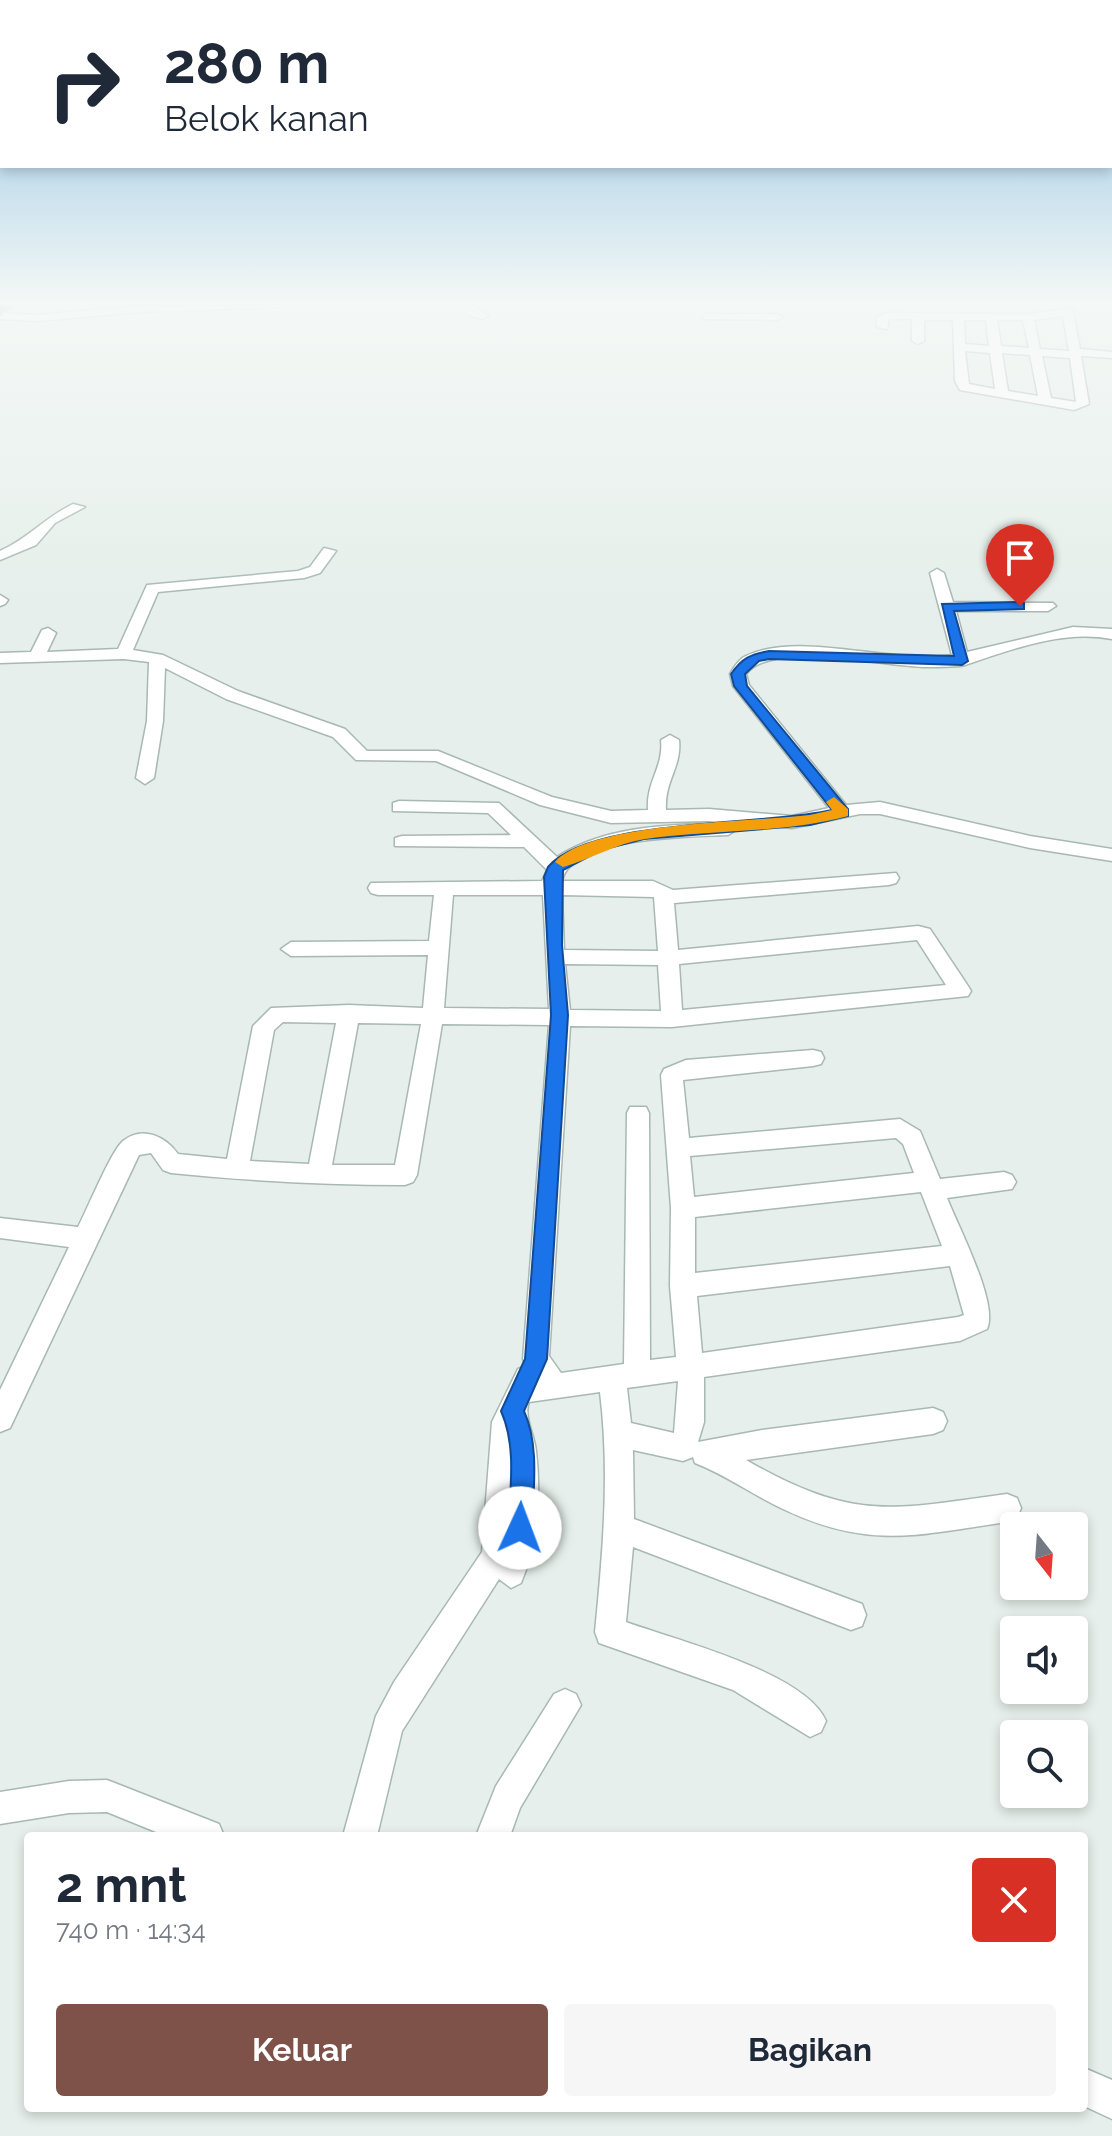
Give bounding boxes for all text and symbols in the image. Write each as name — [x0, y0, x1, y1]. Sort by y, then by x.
text: 280 m — [164, 30, 329, 96]
icon: right — [32, 32, 136, 136]
text: Belok kanan — [164, 97, 369, 139]
pin — [986, 524, 1054, 606]
icon: arrive — [998, 536, 1042, 580]
position arrow — [478, 1486, 562, 1570]
north arrow — [1000, 1512, 1088, 1600]
map controls — [1000, 1512, 1088, 1808]
button: sound — [1000, 1616, 1088, 1704]
button: search — [1000, 1720, 1088, 1808]
text: 2 mnt — [56, 1857, 187, 1913]
button: close — [972, 1858, 1056, 1942]
text: 740 m · 14:34 — [56, 1915, 206, 1945]
button: Keluar — [56, 2004, 548, 2096]
button: Bagikan — [564, 2004, 1056, 2096]

